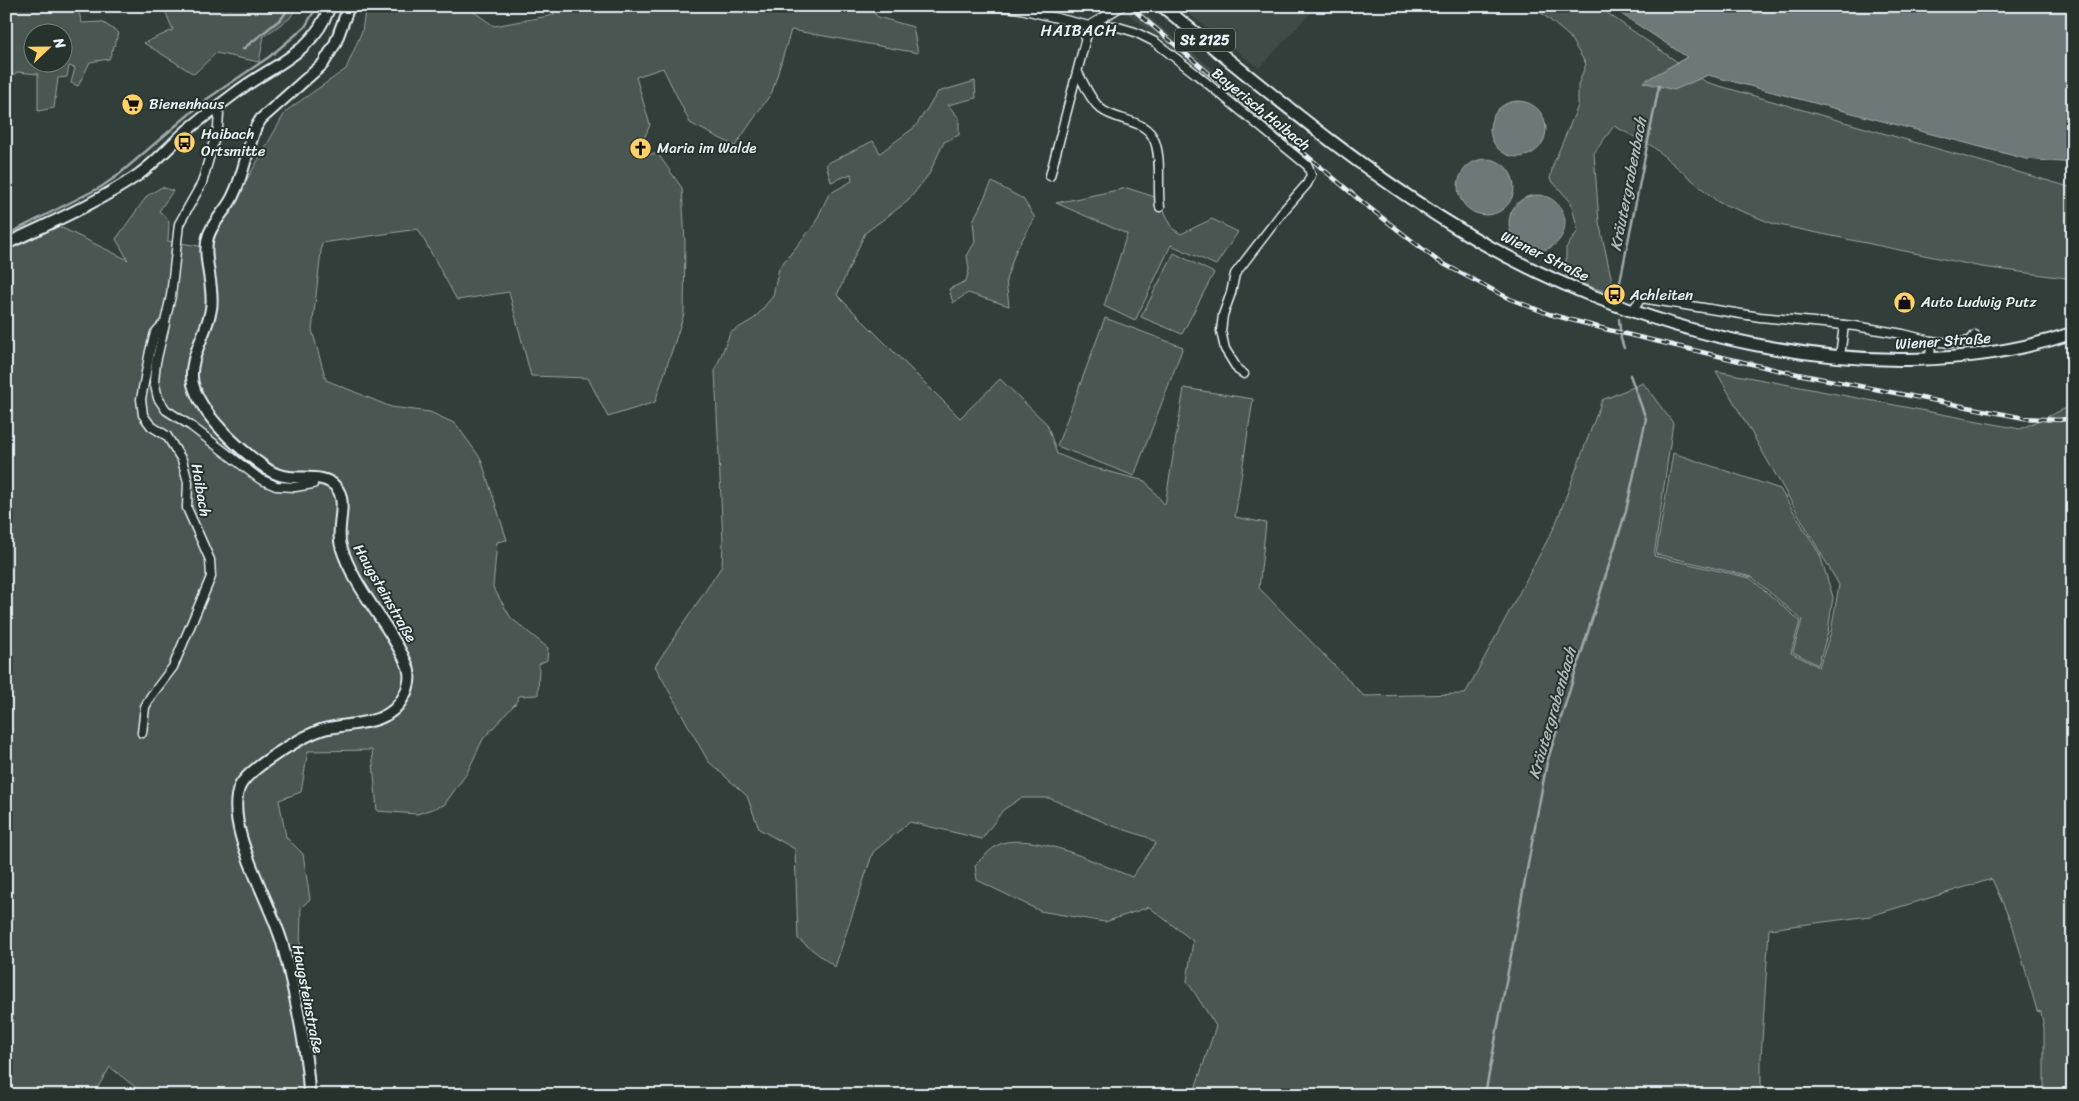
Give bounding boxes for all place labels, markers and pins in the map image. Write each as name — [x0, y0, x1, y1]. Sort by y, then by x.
place label: Bienenhaus — [149, 91, 224, 117]
supermarket icon: Bienenhaus — [121, 92, 145, 116]
place label: Haibach Ortsmitte — [201, 121, 266, 164]
bus stop icon: Haibach Ortsmitte — [173, 131, 197, 155]
place label: Maria im Walde — [657, 135, 757, 161]
church icon: Maria im Walde — [629, 136, 653, 160]
place label: Achleiten — [1629, 282, 1693, 308]
bus stop icon: Achleiten — [1602, 283, 1626, 307]
place label: Auto Ludwig Putz — [1920, 289, 2038, 315]
shop icon: Auto Ludwig Putz — [1893, 290, 1917, 314]

